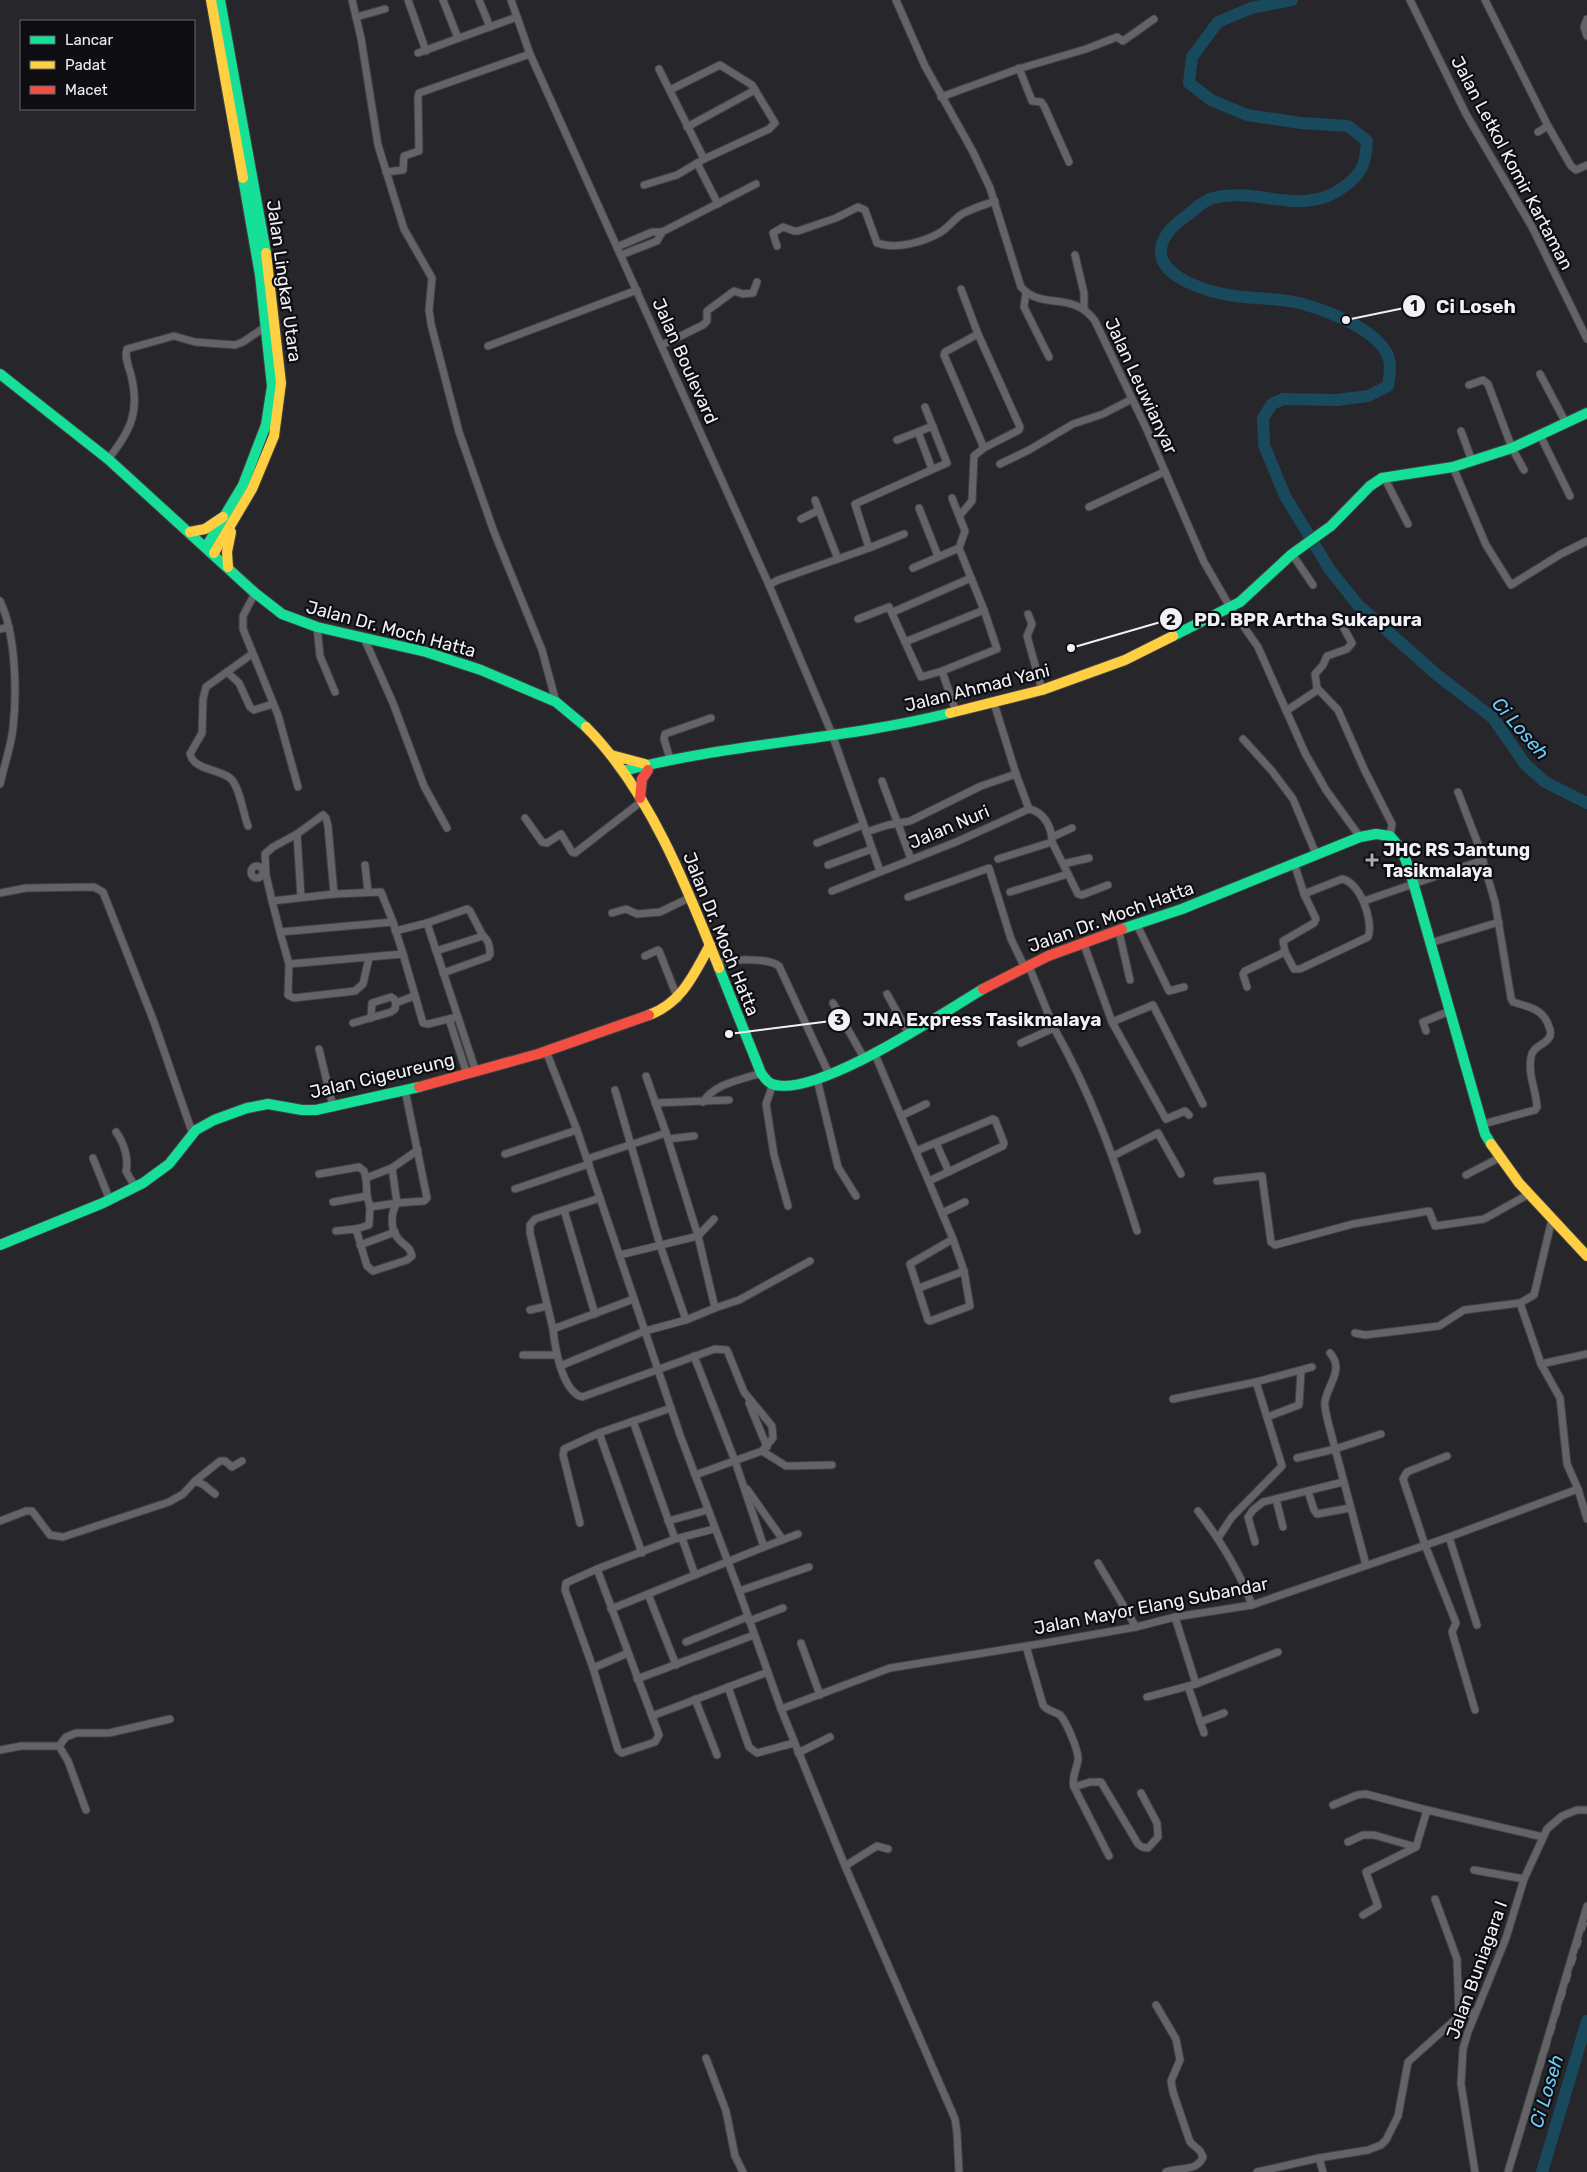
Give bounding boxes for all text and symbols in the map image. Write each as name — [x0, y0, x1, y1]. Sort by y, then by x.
legend — [20, 20, 195, 110]
text: Lancar — [65, 31, 113, 49]
street label: Jalan Letkol Komir Kartaman — [1446, 52, 1578, 274]
text: Padat — [65, 56, 106, 74]
text: Macet — [65, 81, 108, 99]
street label: Jalan Lingkar Utara — [262, 199, 306, 363]
callout: Ci Loseh — [1401, 289, 1526, 323]
street label: Jalan Boulevard — [647, 295, 723, 427]
text: Ci Loseh — [1436, 295, 1516, 318]
text: 1 — [1410, 297, 1418, 315]
street label: Jalan Leuwianyar — [1100, 315, 1182, 458]
street label: Jalan Dr. Moch Hatta — [304, 596, 478, 662]
callout: PD. BPR Artha Sukapura — [1159, 602, 1433, 636]
text: PD. BPR Artha Sukapura — [1194, 608, 1422, 631]
text: 2 — [1166, 611, 1176, 629]
street label: Jalan Ahmad Yani — [902, 659, 1052, 717]
water label: Ci Loseh — [1487, 692, 1554, 764]
street label: Jalan Nuri — [905, 800, 993, 854]
place label: JHC RS Jantung Tasikmalaya — [1383, 839, 1530, 882]
street label: Jalan Dr. Moch Hatta — [678, 849, 764, 1019]
marker: JHC RS Jantung Tasikmalaya — [1365, 853, 1379, 867]
street label: Jalan Dr. Moch Hatta — [1025, 877, 1197, 957]
callout: JNA Express Tasikmalaya — [827, 1003, 1112, 1037]
text: JNA Express Tasikmalaya — [863, 1008, 1101, 1031]
text: 3 — [834, 1011, 844, 1029]
street label: Jalan Cigeureung — [307, 1049, 457, 1103]
street label: Jalan Mayor Elang Subandar — [1032, 1572, 1270, 1640]
street label: Jalan Buniagara I — [1442, 1898, 1512, 2042]
water label: Ci Loseh — [1525, 2052, 1568, 2130]

